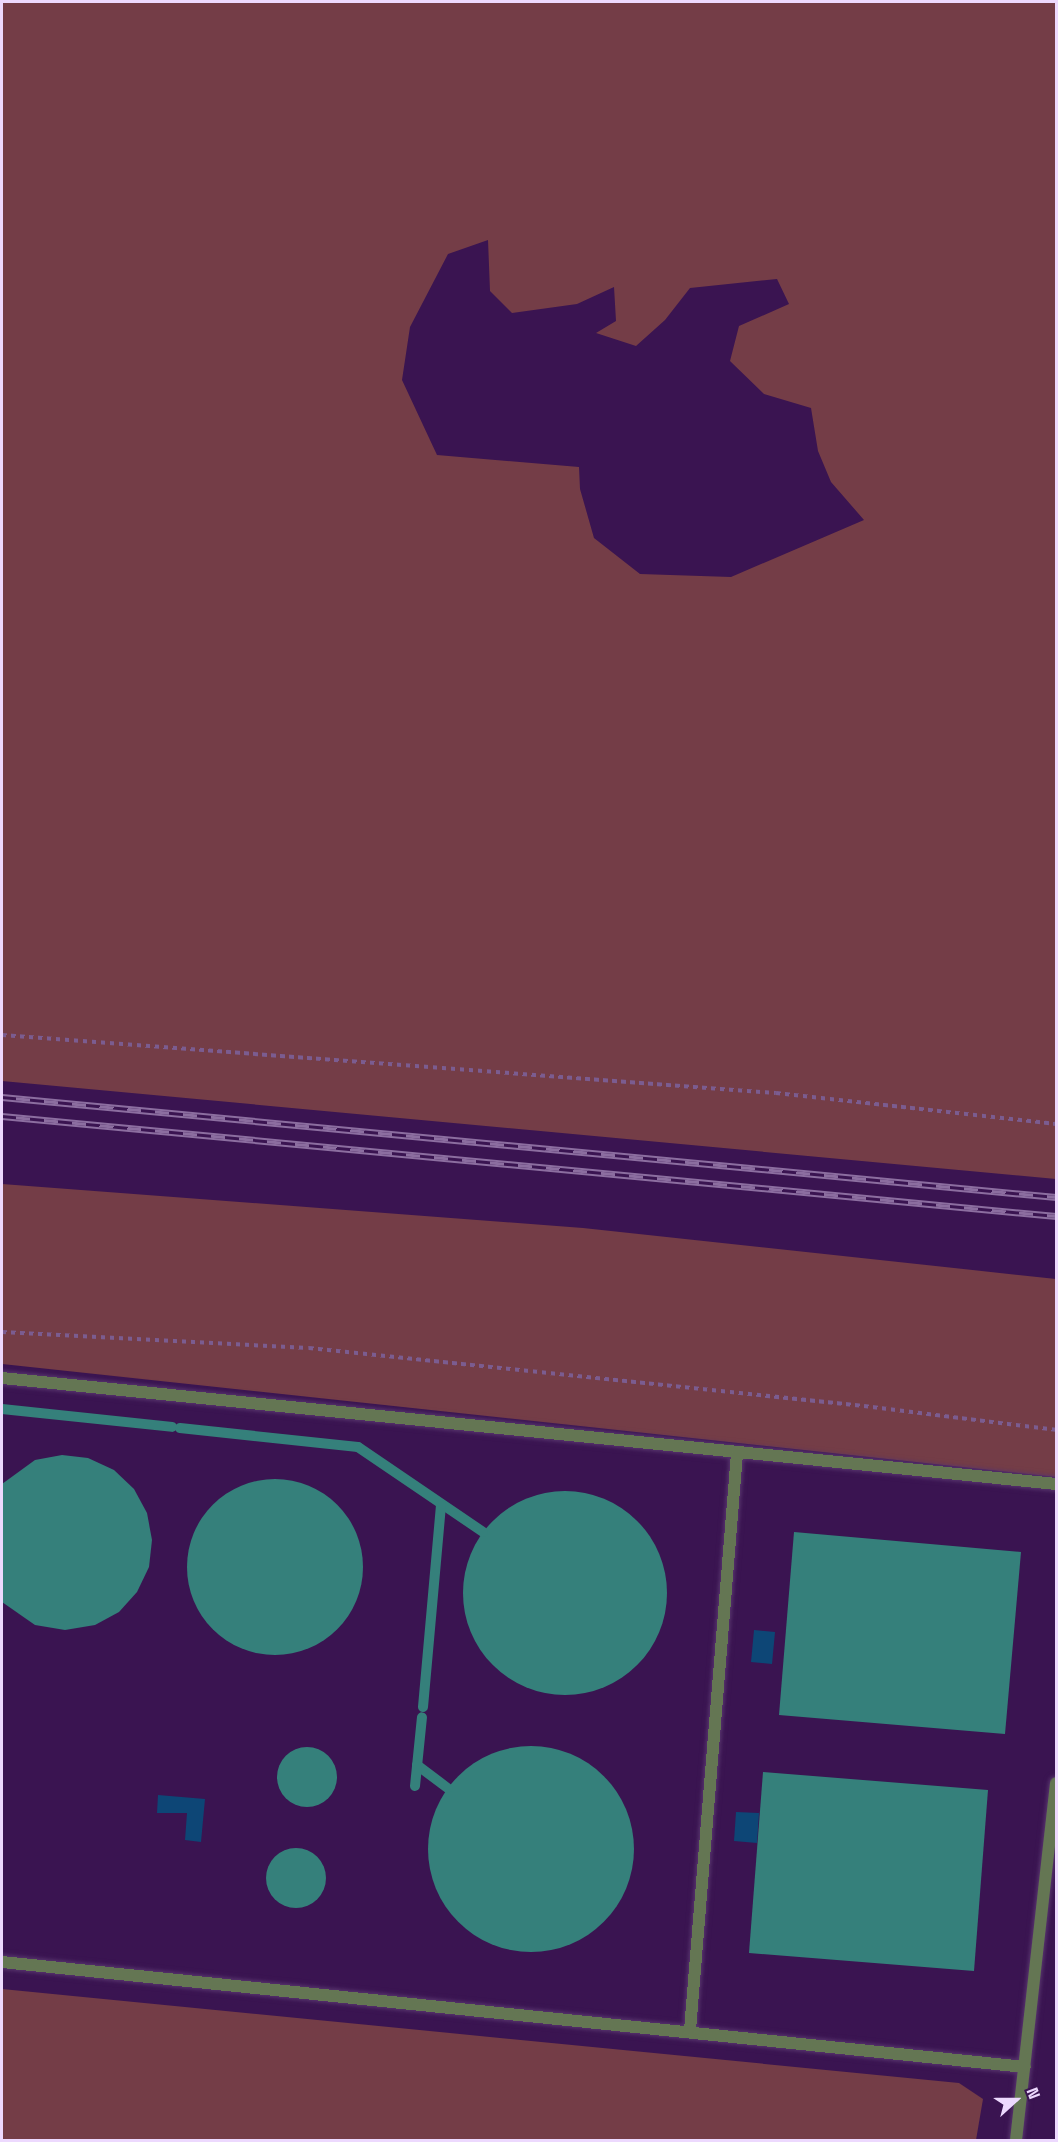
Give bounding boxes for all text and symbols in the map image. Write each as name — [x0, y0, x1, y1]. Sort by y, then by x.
north arrow — [986, 2070, 1046, 2130]
text: N — [1022, 2085, 1045, 2102]

